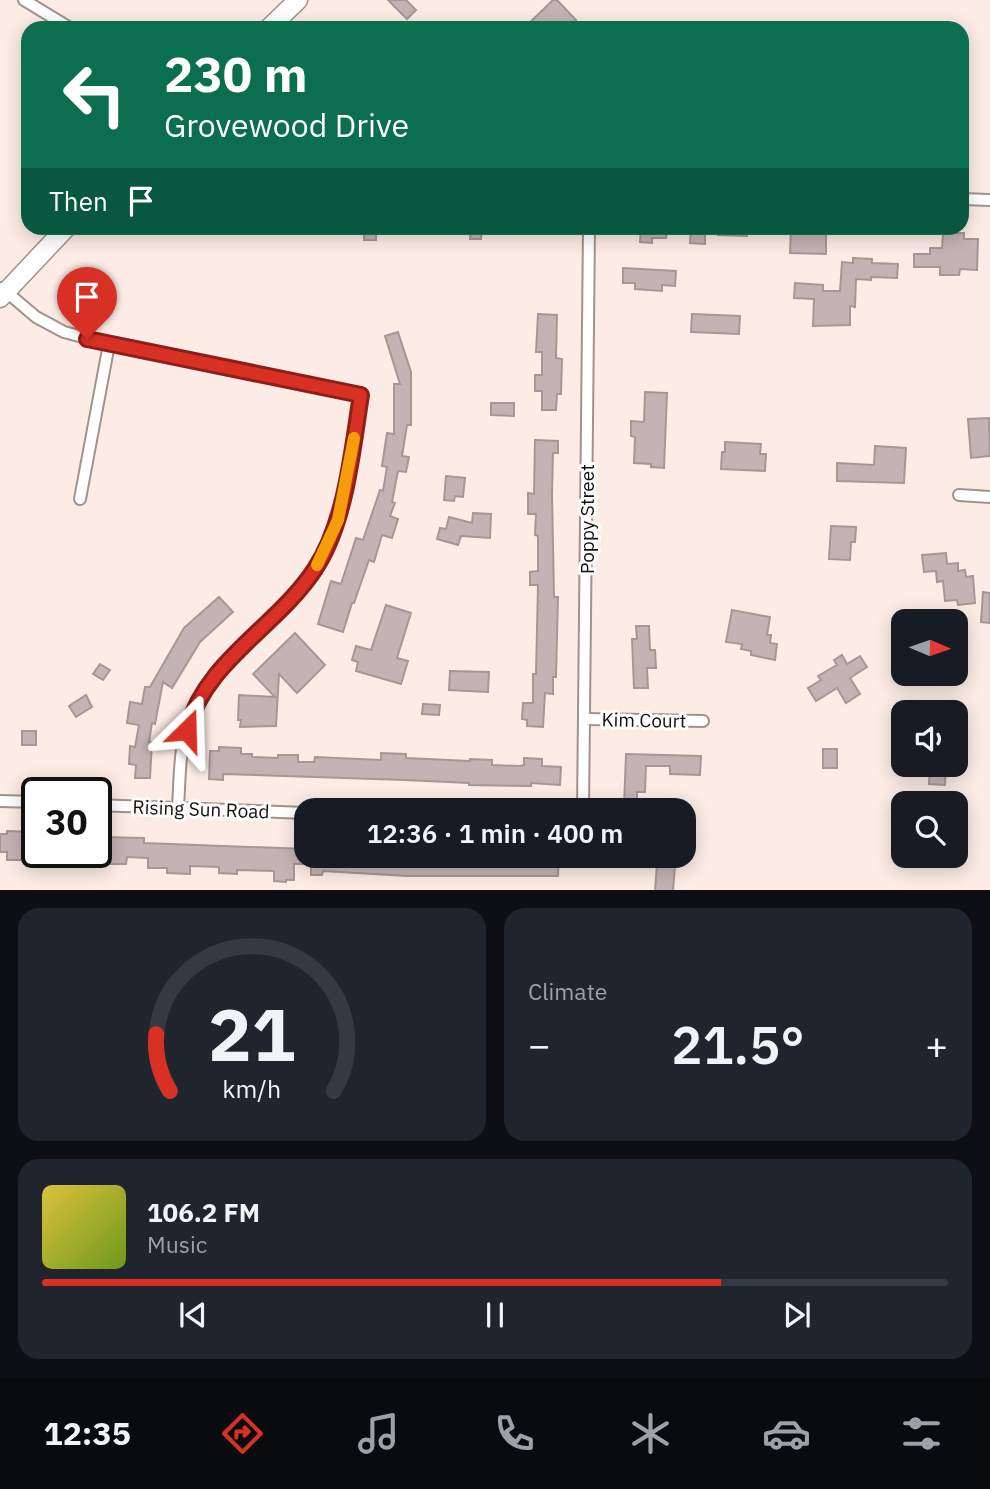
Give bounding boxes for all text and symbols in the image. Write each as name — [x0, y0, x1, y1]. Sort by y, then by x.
text: 230 m — [164, 42, 308, 105]
icon: left — [49, 49, 140, 140]
text: Grovewood Drive — [164, 104, 409, 146]
icon: arrive — [122, 182, 160, 220]
text: Then — [49, 184, 108, 218]
pin — [57, 267, 117, 339]
icon: arrive — [68, 278, 106, 316]
street label: Poppy Street — [575, 464, 599, 574]
north arrow — [891, 609, 968, 686]
map controls — [891, 609, 968, 868]
position arrow — [150, 693, 224, 767]
button: sound — [891, 700, 968, 777]
street label: Kim Court — [601, 707, 687, 733]
speed limit sign: 30 — [21, 777, 112, 868]
button: search — [891, 791, 968, 868]
street label: Rising Sun Road — [132, 795, 270, 823]
text: 12:36 · 1 min · 400 m — [367, 816, 623, 850]
text: Climate — [528, 976, 607, 1006]
text: 21 — [208, 986, 296, 1081]
text: 21.5° — [671, 1011, 805, 1078]
text: − — [528, 1020, 551, 1069]
text: + — [925, 1020, 948, 1069]
text: km/h — [223, 1071, 281, 1104]
text: 106.2 FM — [147, 1195, 260, 1229]
text: Music — [147, 1229, 207, 1259]
icon: previous — [174, 1296, 212, 1334]
icon: pause — [476, 1296, 514, 1334]
icon: next — [778, 1296, 816, 1334]
icon: directions — [218, 1409, 267, 1458]
icon: music — [354, 1409, 403, 1458]
icon: phone — [490, 1409, 539, 1458]
icon: climate — [626, 1409, 675, 1458]
icon: car — [762, 1409, 811, 1458]
icon: filters — [897, 1409, 946, 1458]
text: 12:35 — [43, 1412, 131, 1454]

